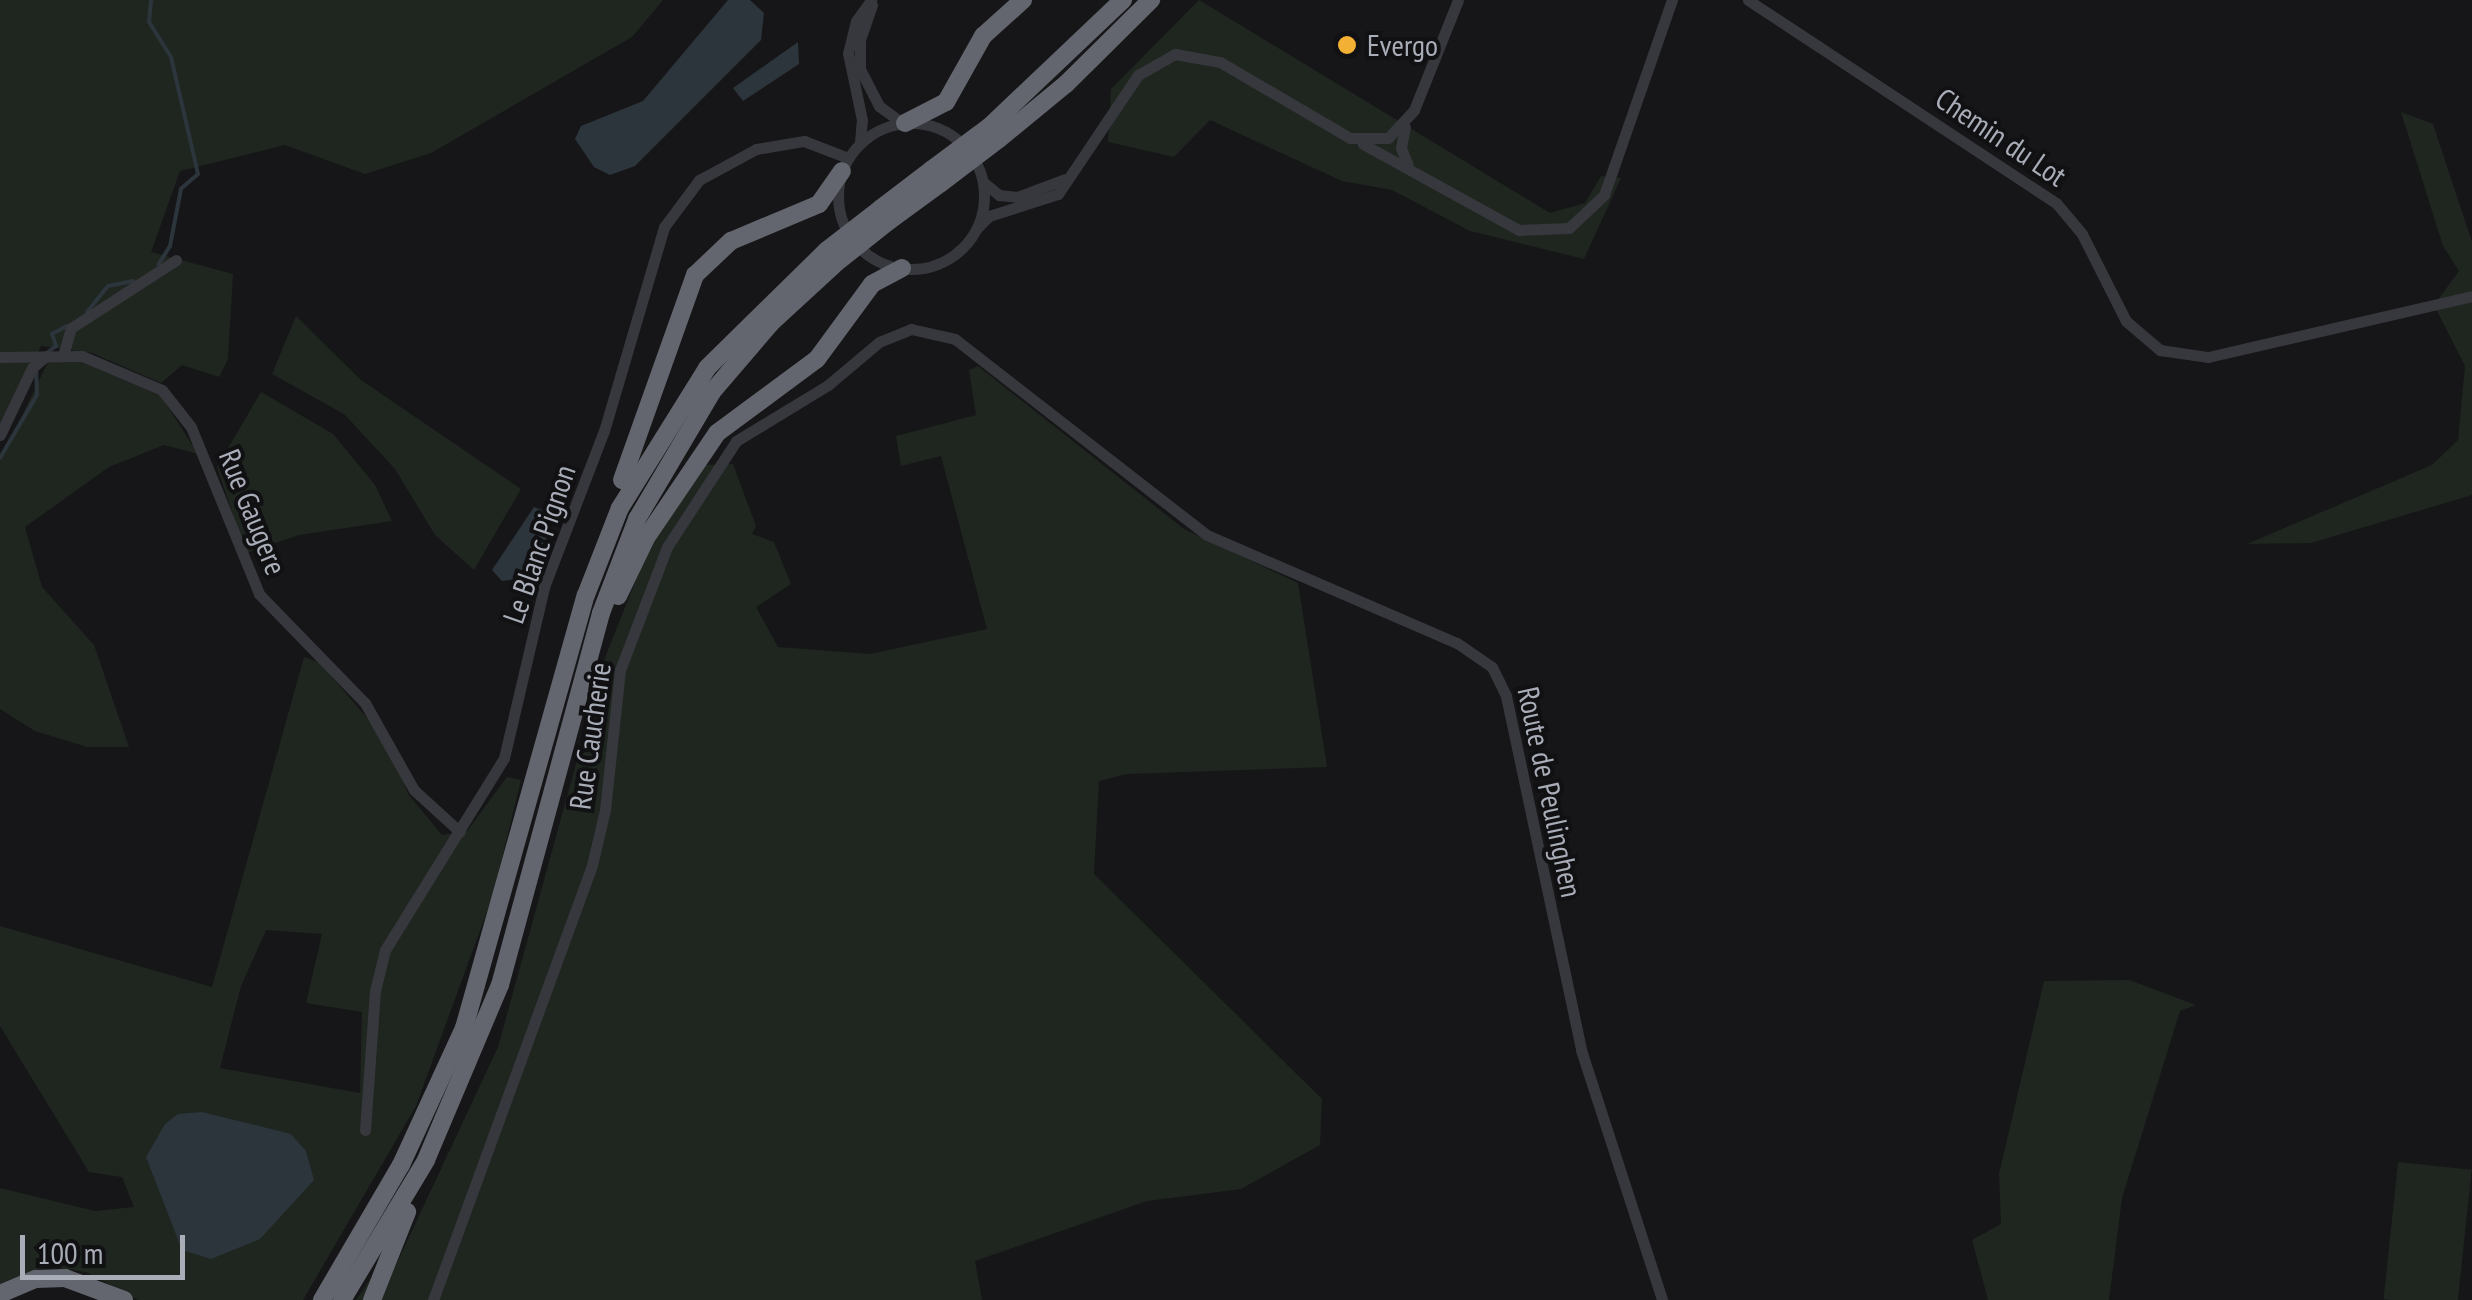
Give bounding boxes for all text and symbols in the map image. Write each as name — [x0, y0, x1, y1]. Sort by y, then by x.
place label: Evergo — [1367, 27, 1438, 63]
marker: Evergo — [1336, 34, 1358, 56]
street label: Chemin du Lot — [1929, 80, 2073, 194]
street label: Rue Gaugere — [212, 444, 294, 580]
street label: Le Blanc Pignon — [495, 460, 583, 628]
street label: Rue Caucherie — [562, 660, 618, 812]
street label: Route de Peulinghen — [1510, 684, 1590, 900]
scale bar — [25, 1215, 190, 1277]
text: 100 m — [37, 1233, 103, 1272]

